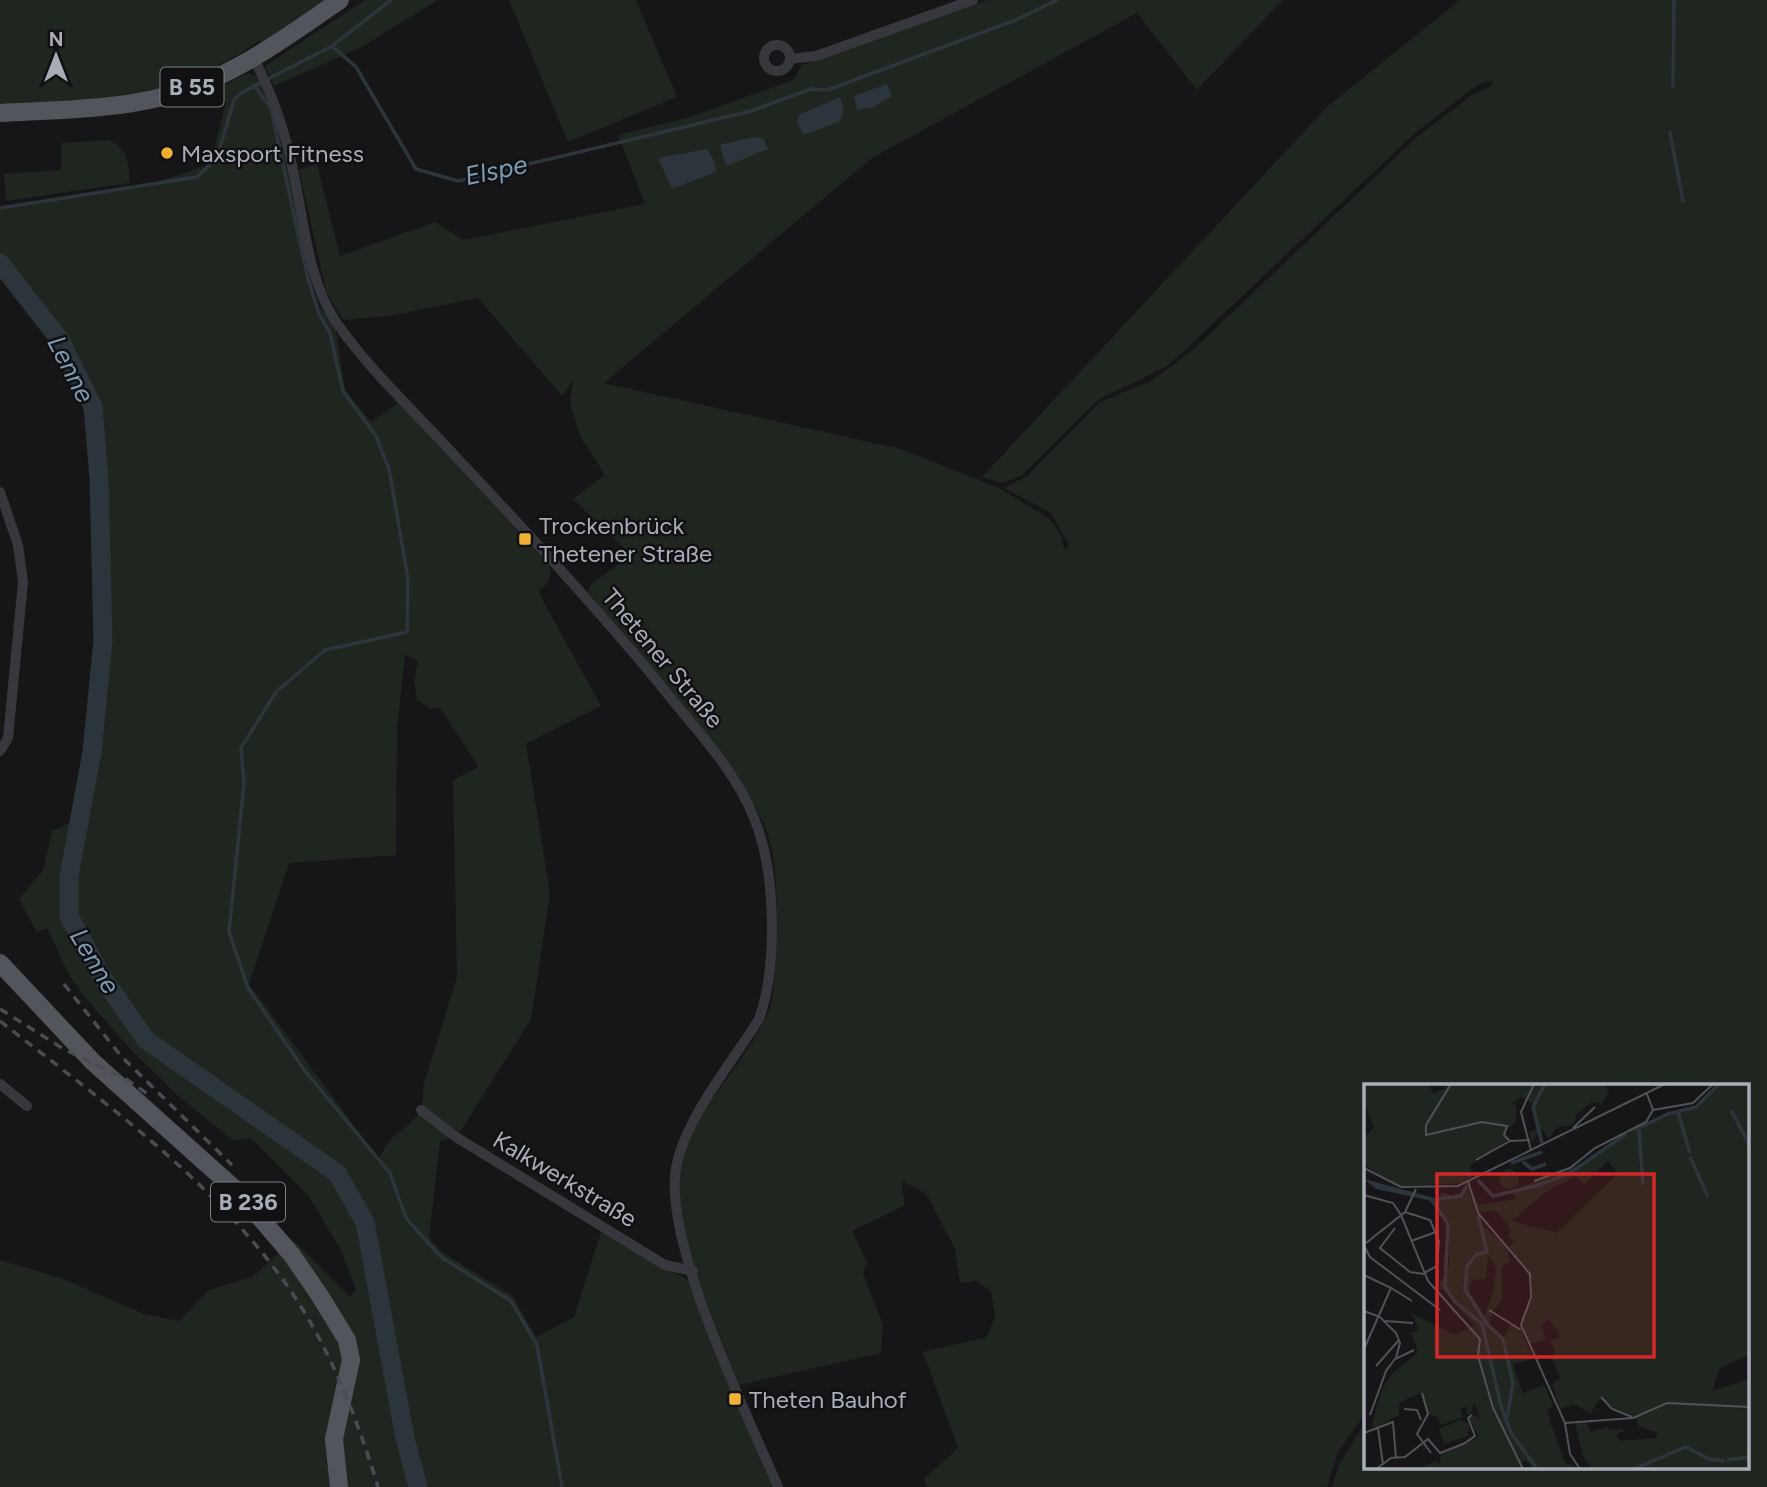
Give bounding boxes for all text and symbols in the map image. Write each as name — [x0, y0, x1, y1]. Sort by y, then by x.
north arrow — [21, 21, 91, 91]
text: N — [49, 28, 63, 51]
road number: B 55 — [160, 68, 224, 106]
place label: Maxsport Fitness — [181, 139, 364, 168]
marker: Maxsport Fitness — [159, 145, 175, 161]
water label: Elspe — [462, 148, 530, 192]
water label: Lenne — [41, 330, 101, 408]
place label: Trockenbrück Thetener Straße — [539, 511, 712, 568]
marker: Trockenbrück Thetener Straße — [517, 531, 533, 547]
street label: Thetener Straße — [596, 582, 730, 734]
water label: Lenne — [63, 922, 127, 1000]
inset map — [1364, 1084, 1750, 1470]
street label: Kalkwerkstraße — [488, 1125, 642, 1233]
road number: B 236 — [211, 1182, 285, 1222]
place label: Theten Bauhof — [749, 1385, 907, 1414]
marker: Theten Bauhof — [727, 1391, 743, 1407]

